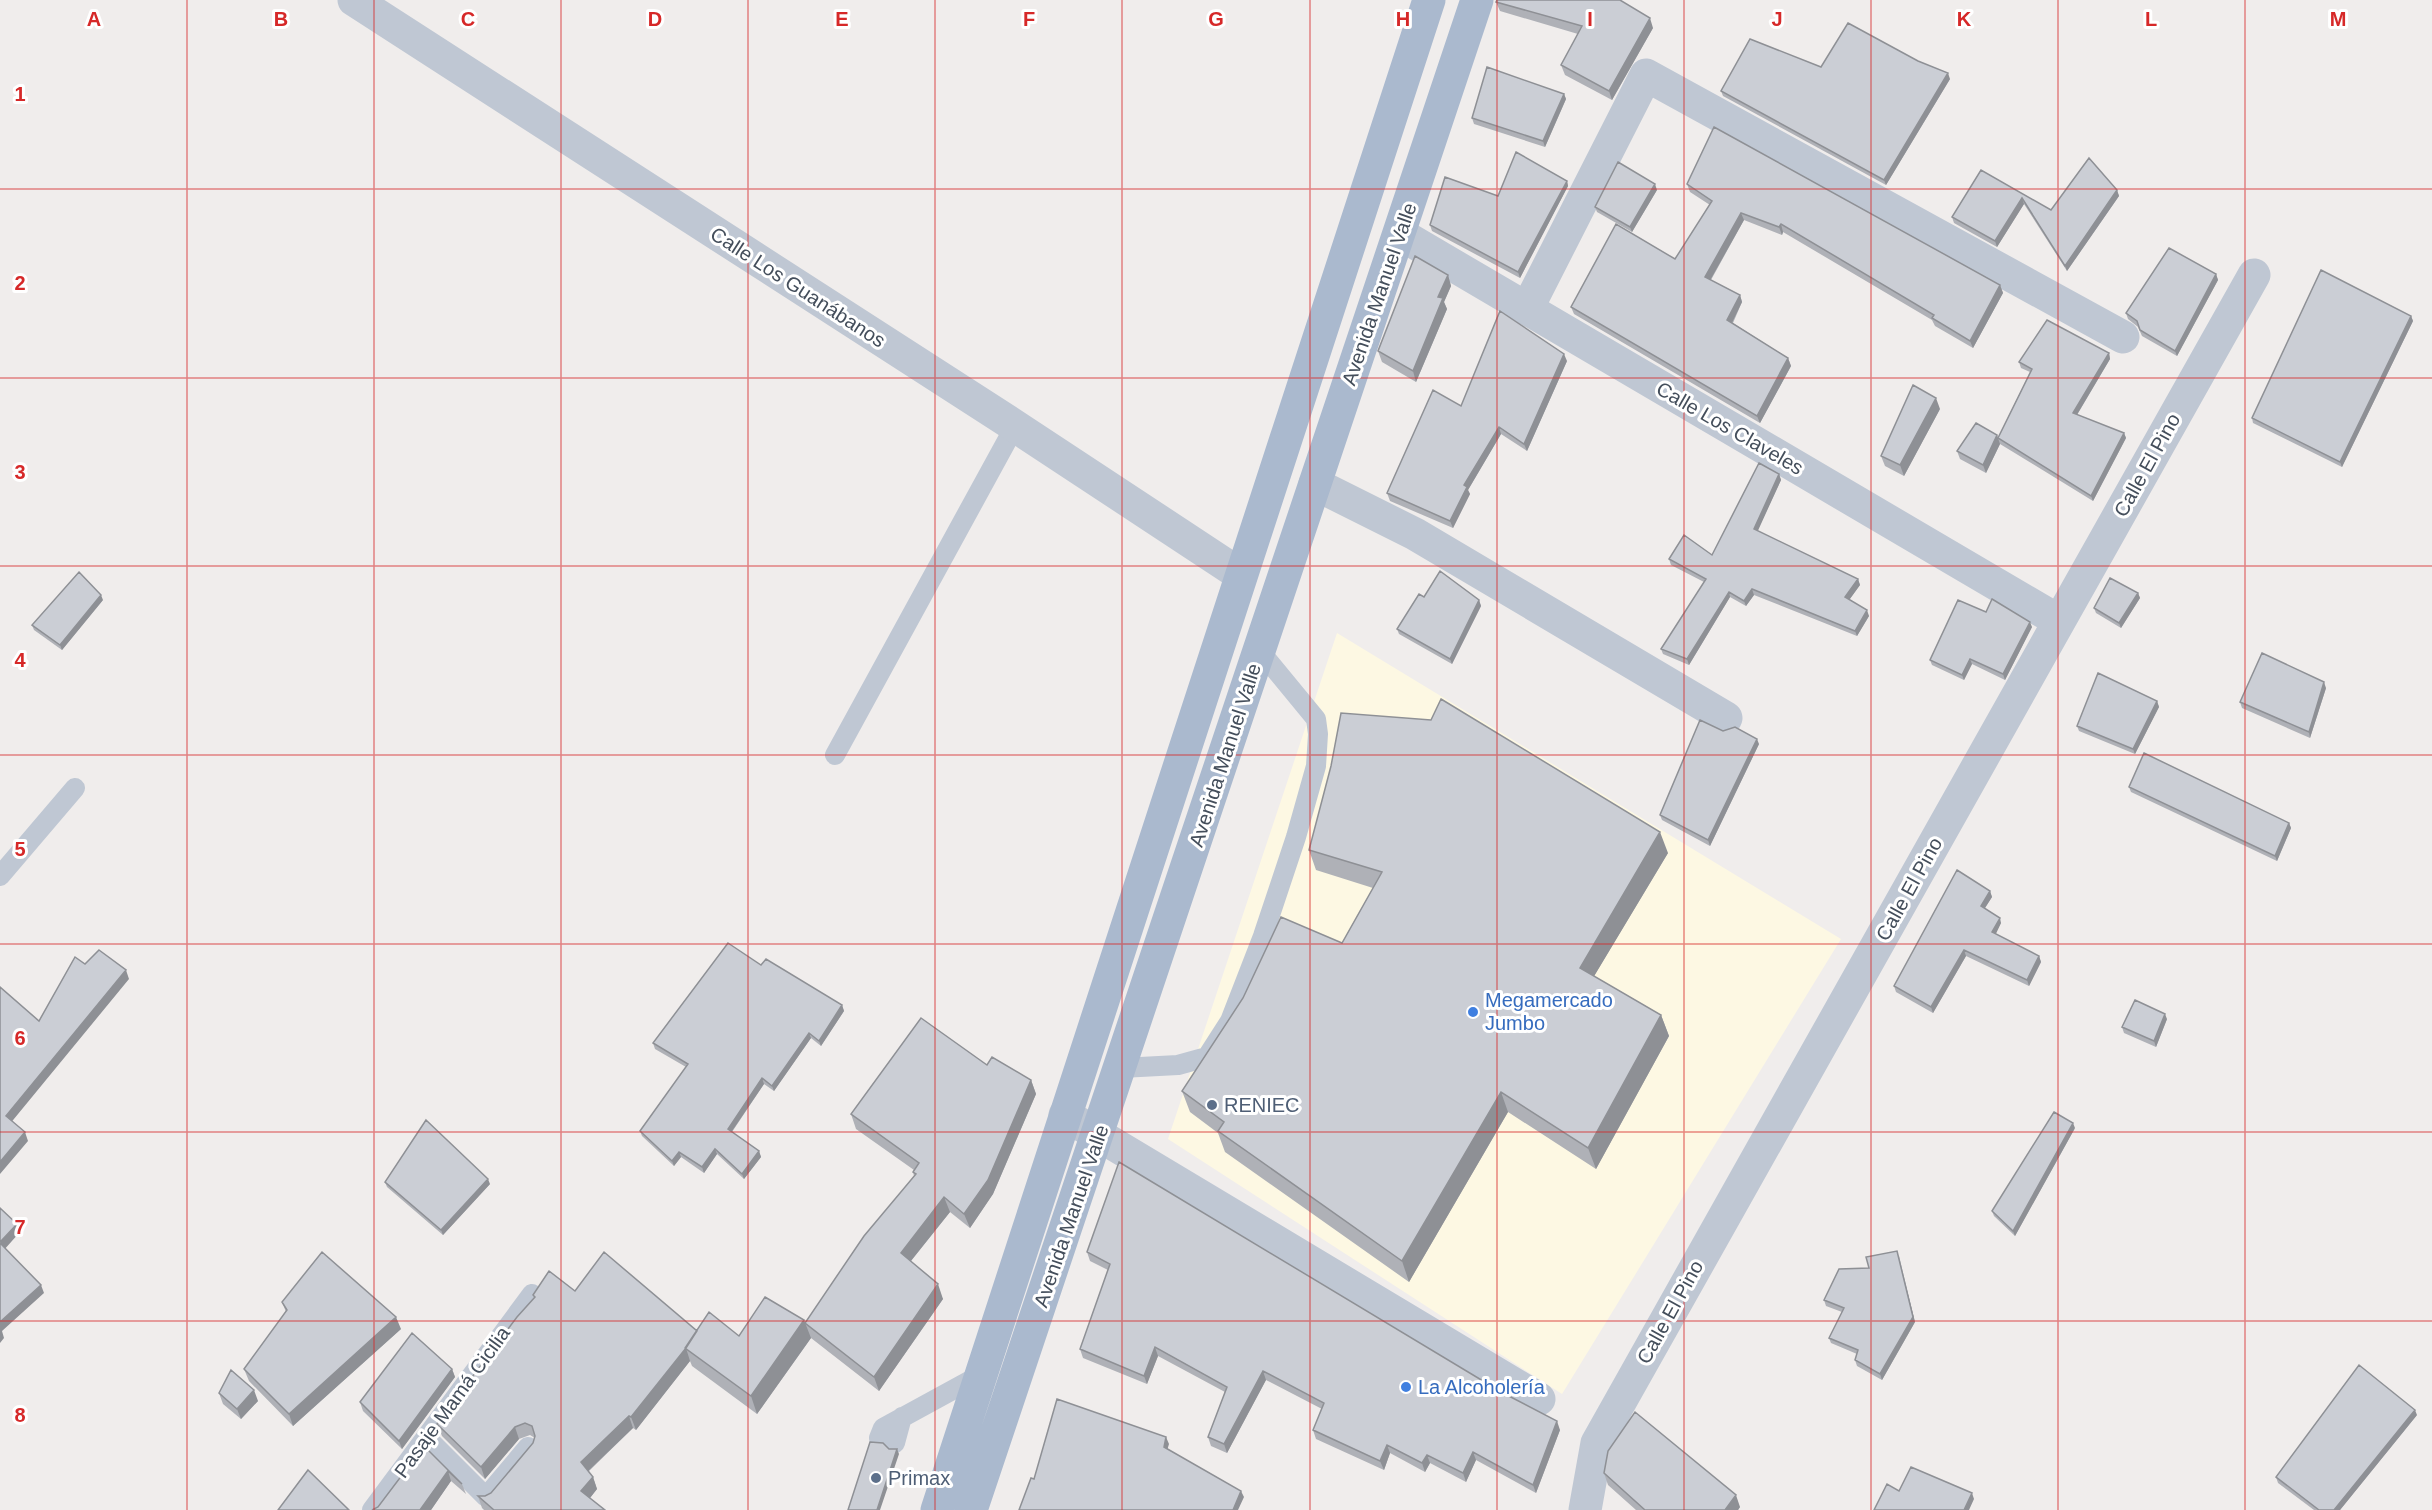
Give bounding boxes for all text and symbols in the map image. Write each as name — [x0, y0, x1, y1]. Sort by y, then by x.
text: A — [87, 8, 101, 30]
text: B — [274, 8, 288, 30]
text: C — [461, 8, 475, 30]
text: D — [648, 8, 662, 30]
text: E — [835, 8, 849, 30]
text: F — [1023, 8, 1035, 30]
text: G — [1208, 8, 1224, 30]
text: H — [1396, 8, 1410, 30]
text: I — [1587, 8, 1593, 30]
text: J — [1771, 8, 1783, 30]
text: K — [1957, 8, 1972, 30]
text: L — [2145, 8, 2157, 30]
text: M — [2330, 8, 2346, 30]
text: 1 — [14, 83, 26, 105]
street label: Avenida Manuel Valle — [1337, 200, 1421, 388]
street label: Calle Los Guanábanos — [707, 222, 889, 352]
text: 2 — [14, 272, 26, 294]
street label: Calle Los Claveles — [1653, 377, 1807, 479]
street label: Calle El Pino — [2110, 410, 2184, 520]
text: 3 — [14, 461, 26, 483]
text: 4 — [14, 649, 26, 671]
street label: Avenida Manuel Valle — [1185, 660, 1265, 850]
street label: Calle El Pino — [1872, 834, 1946, 944]
text: 5 — [14, 838, 26, 860]
place label: Megamercado Jumbo — [1485, 989, 1613, 1034]
marker: Megamercado Jumbo — [1466, 1005, 1480, 1019]
text: 6 — [14, 1027, 26, 1049]
place label: RENIEC — [1224, 1094, 1300, 1116]
marker: RENIEC — [1205, 1098, 1219, 1112]
street label: Avenida Manuel Valle — [1029, 1122, 1113, 1310]
text: 7 — [14, 1216, 26, 1238]
street label: Calle El Pino — [1633, 1257, 1707, 1367]
street label: Pasaje Mamá Cicilia — [390, 1322, 515, 1482]
place label: La Alcoholería — [1418, 1376, 1546, 1398]
marker: La Alcoholería — [1399, 1380, 1413, 1394]
text: 8 — [14, 1404, 26, 1426]
place label: Primax — [888, 1467, 950, 1489]
marker: Primax — [869, 1471, 883, 1485]

